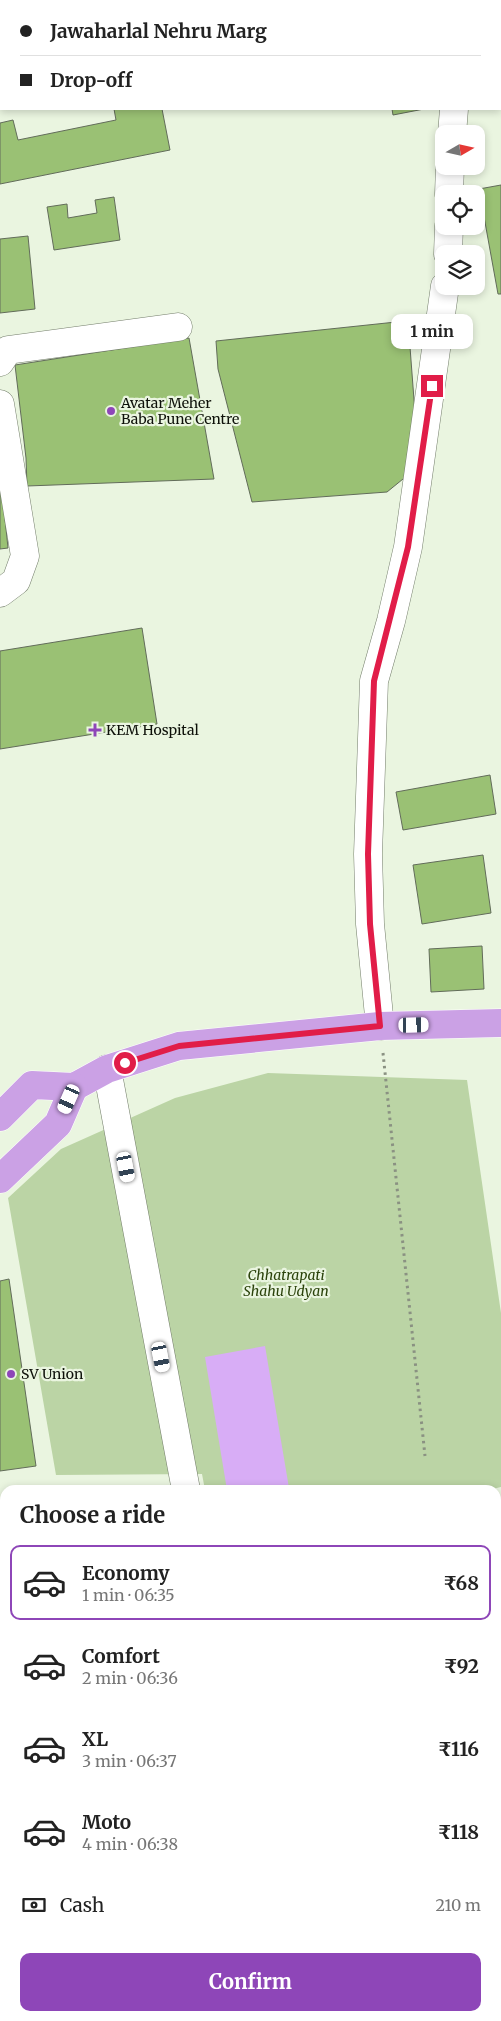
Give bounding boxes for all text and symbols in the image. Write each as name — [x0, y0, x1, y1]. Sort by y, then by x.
text: Jawaharlal Nehru Marg — [50, 19, 267, 43]
text: Drop-off — [50, 68, 132, 92]
north arrow — [435, 125, 485, 175]
map controls — [435, 125, 485, 295]
button: locate — [435, 185, 485, 235]
button: layers — [435, 245, 485, 295]
callout: 1 min — [391, 314, 473, 348]
text: 1 min — [410, 321, 454, 341]
route end — [421, 375, 443, 397]
place label: Avatar Meher Baba Pune Centre — [120, 394, 239, 428]
marker: Avatar Meher Baba Pune Centre — [105, 405, 117, 417]
place label: KEM Hospital — [106, 721, 200, 739]
marker: KEM Hospital — [88, 723, 102, 737]
car — [398, 1017, 429, 1033]
route start — [114, 1052, 136, 1074]
car — [56, 1082, 81, 1116]
car — [115, 1151, 136, 1183]
park label: Chhatrapati Shahu Udyan — [243, 1266, 329, 1300]
car — [150, 1341, 171, 1373]
place label: SV Union — [21, 1365, 83, 1383]
marker: SV Union — [5, 1368, 17, 1380]
text: Choose a ride — [20, 1501, 165, 1529]
icon: car — [22, 1560, 67, 1605]
text: Economy — [82, 1561, 170, 1585]
text: ₹68 — [443, 1571, 479, 1595]
text: 1 min · 06:35 — [82, 1585, 175, 1605]
icon: car — [22, 1643, 67, 1688]
text: Comfort — [82, 1644, 160, 1668]
text: ₹92 — [444, 1654, 479, 1678]
text: 2 min · 06:36 — [82, 1668, 178, 1688]
icon: car — [22, 1726, 67, 1771]
text: XL — [82, 1727, 108, 1751]
text: ₹116 — [438, 1737, 479, 1761]
text: 3 min · 06:37 — [82, 1751, 177, 1771]
icon: car — [22, 1809, 67, 1854]
text: Moto — [82, 1810, 131, 1834]
text: ₹118 — [438, 1820, 479, 1844]
text: 4 min · 06:38 — [82, 1834, 178, 1854]
icon: cash — [20, 1891, 48, 1919]
text: Cash — [60, 1893, 104, 1917]
text: 210 m — [436, 1895, 481, 1915]
button: Confirm — [20, 1953, 481, 2011]

